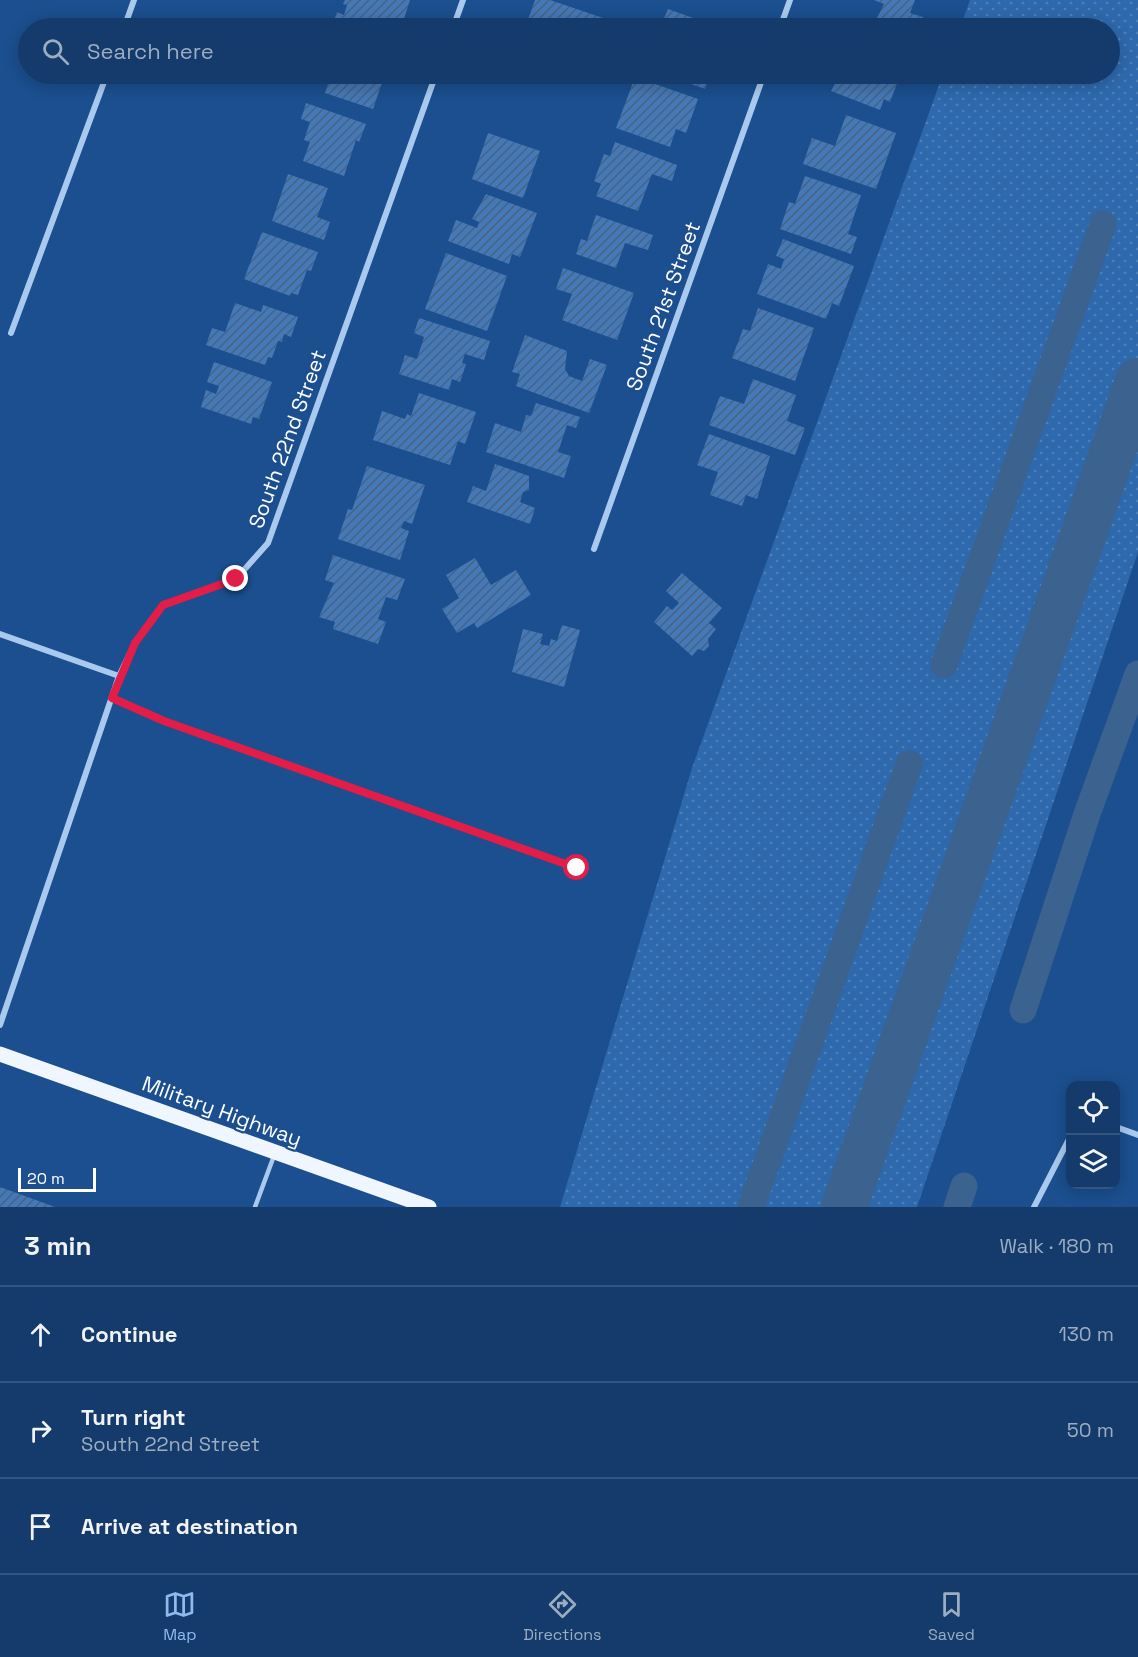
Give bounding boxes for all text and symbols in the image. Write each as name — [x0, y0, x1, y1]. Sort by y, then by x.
search box — [18, 18, 1120, 84]
icon: search — [39, 35, 72, 68]
text: Search here — [87, 37, 214, 65]
street label: South 21st Street — [620, 218, 706, 394]
street label: South 22nd Street — [242, 346, 332, 532]
route end — [222, 565, 248, 591]
route start — [563, 854, 589, 880]
street label: Military Highway — [138, 1070, 306, 1152]
map controls — [1066, 1081, 1120, 1189]
button: locate — [1066, 1081, 1120, 1135]
button: layers — [1066, 1135, 1120, 1189]
scale bar — [18, 1165, 96, 1192]
text: 20 m — [27, 1168, 65, 1189]
text: 3 min — [24, 1229, 92, 1263]
text: Walk · 180 m — [1000, 1233, 1114, 1259]
icon: ahead — [24, 1318, 57, 1351]
text: Continue — [81, 1320, 177, 1348]
text: 130 m — [1058, 1321, 1114, 1347]
text: Turn right — [81, 1403, 186, 1431]
icon: right — [24, 1414, 57, 1447]
text: 50 m — [1067, 1417, 1114, 1443]
text: South 22nd Street — [81, 1431, 260, 1457]
icon: arrive — [24, 1510, 57, 1543]
text: Arrive at destination — [81, 1512, 298, 1540]
tab: Map — [163, 1588, 197, 1645]
tab: Directions — [523, 1588, 602, 1645]
tab: Saved — [928, 1588, 975, 1645]

